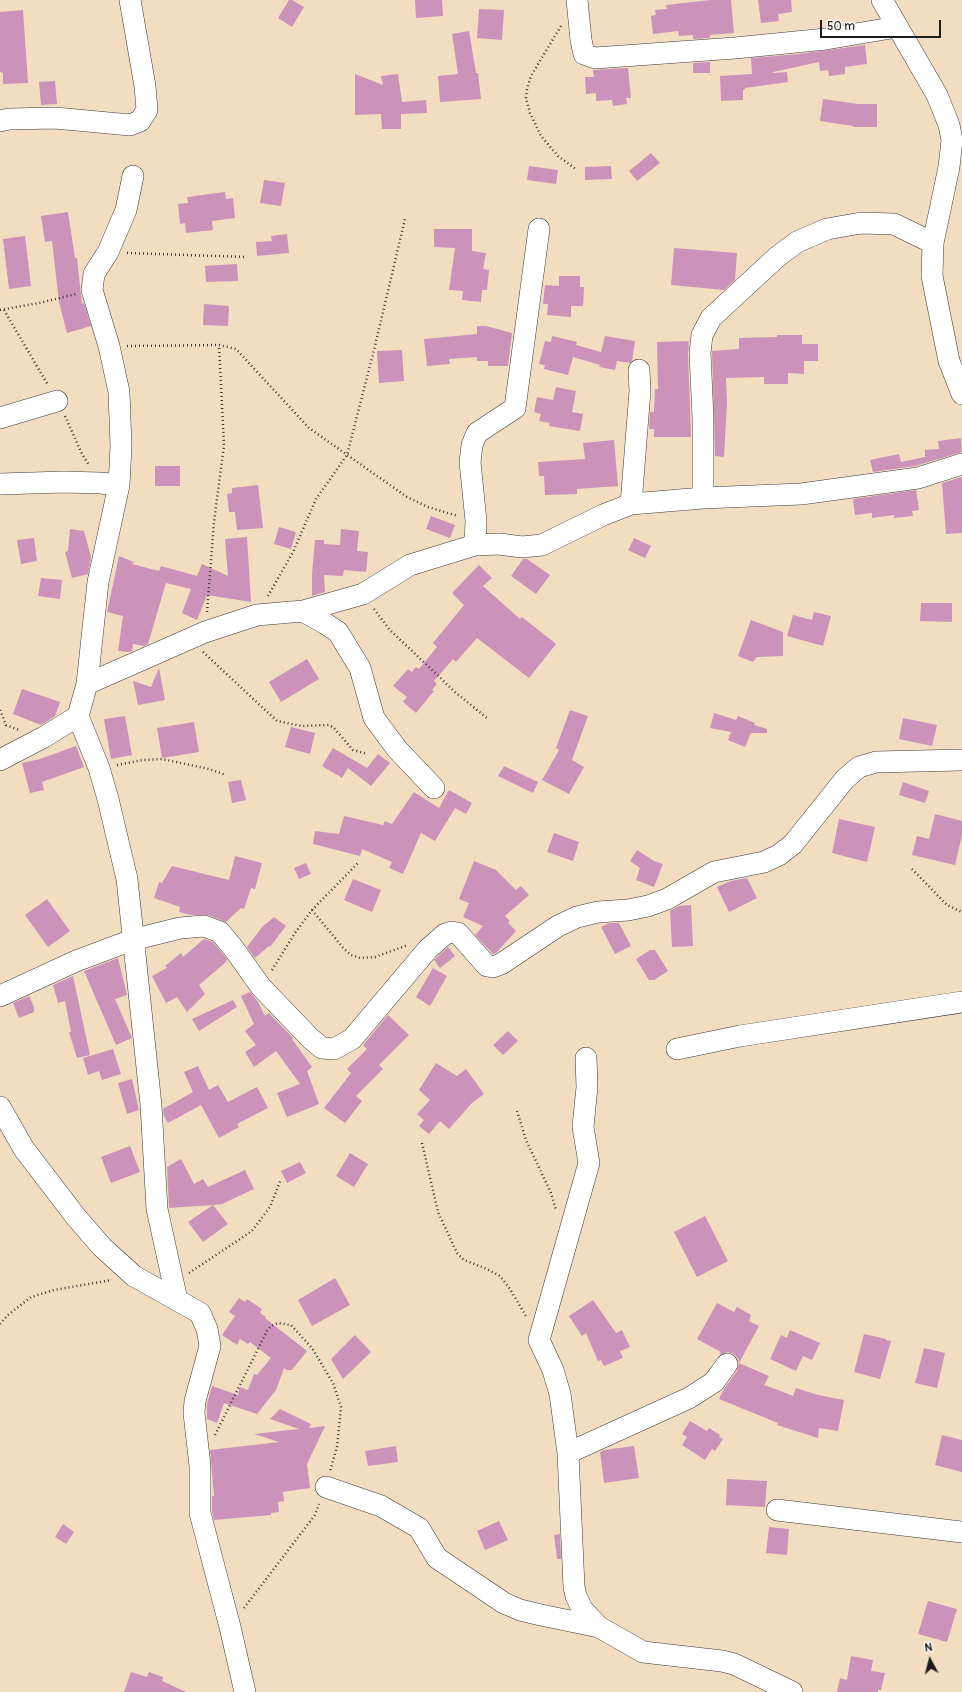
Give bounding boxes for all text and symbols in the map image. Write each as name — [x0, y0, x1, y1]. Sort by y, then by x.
scale bar — [822, 12, 943, 38]
text: 50 m — [827, 19, 855, 34]
north arrow — [910, 1640, 950, 1680]
text: N — [924, 1641, 933, 1654]

